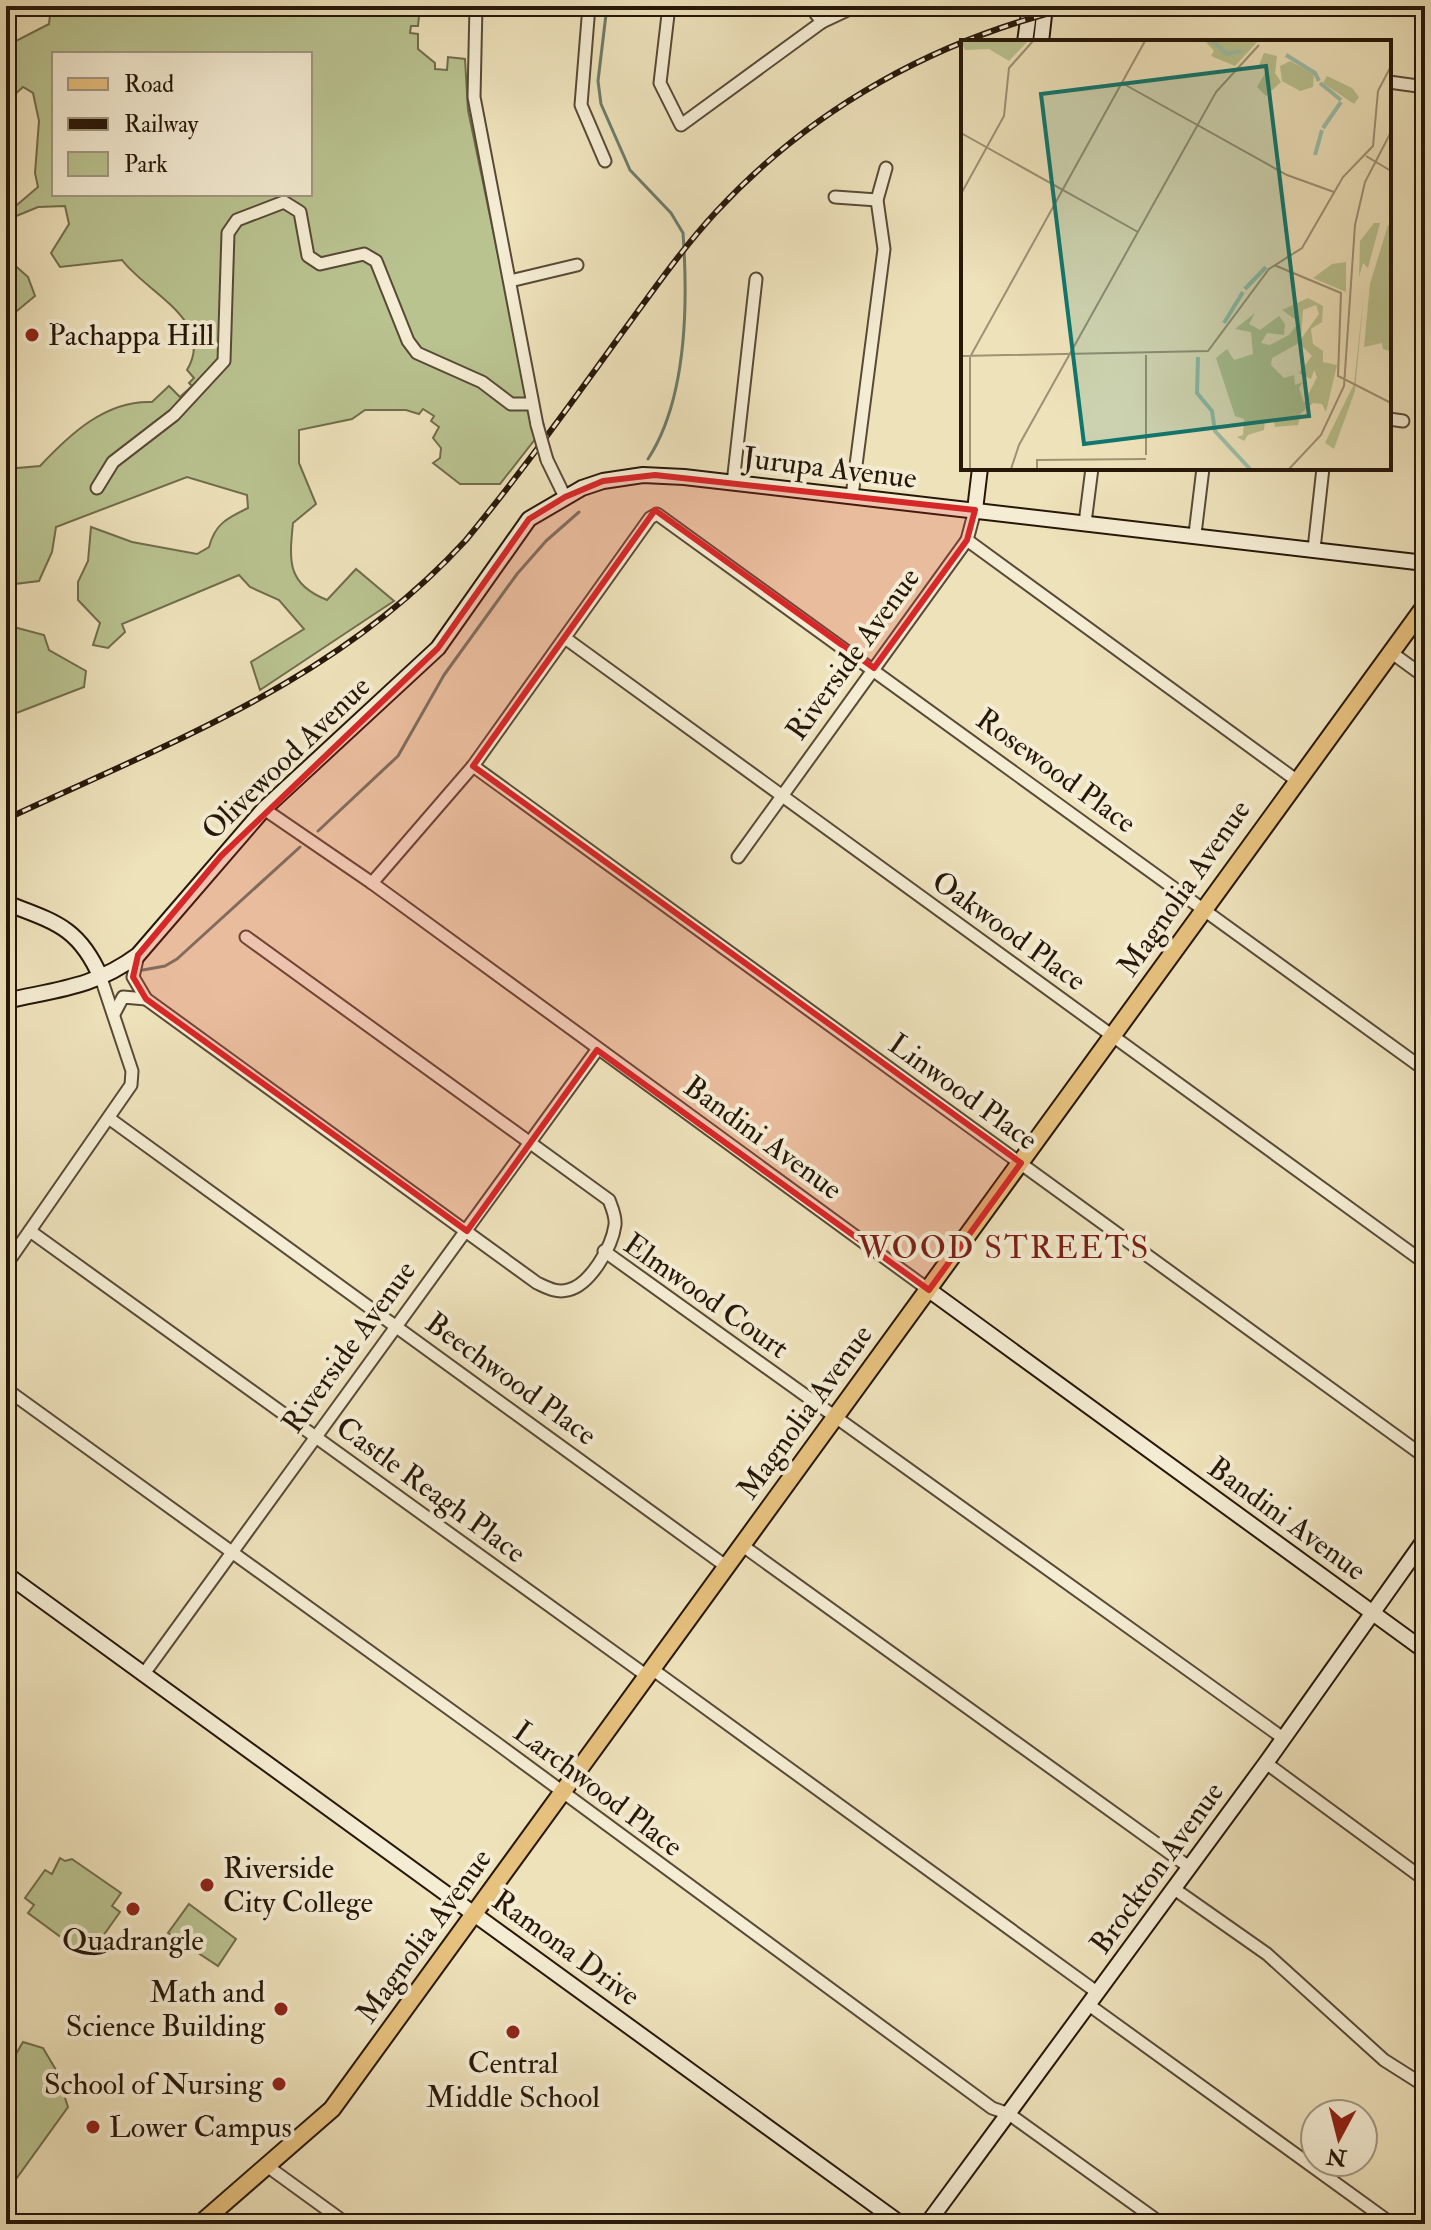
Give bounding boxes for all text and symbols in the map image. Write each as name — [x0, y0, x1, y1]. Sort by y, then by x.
inset map — [961, 40, 1391, 470]
legend — [52, 52, 312, 196]
text: Road — [124, 69, 174, 100]
text: Railway — [124, 109, 199, 140]
text: Park — [124, 149, 168, 180]
place label: Pachappa Hill — [48, 317, 215, 354]
marker: Pachappa Hill — [23, 326, 41, 344]
street label: Jurupa Avenue — [740, 439, 919, 497]
street label: Riverside Avenue — [778, 560, 928, 748]
street label: Olivewood Avenue — [194, 668, 378, 848]
street label: Rosewood Place — [969, 701, 1143, 841]
street label: Magnolia Avenue — [1110, 793, 1258, 983]
street label: Oakwood Place — [925, 863, 1093, 999]
street label: Linwood Place — [881, 1026, 1045, 1158]
street label: Bandini Avenue — [677, 1068, 849, 1208]
street label: Elmwood Court — [616, 1225, 796, 1367]
district label: WOOD STREETS — [857, 1228, 1150, 1268]
street label: Riverside Avenue — [274, 1253, 424, 1441]
street label: Beechwood Place — [418, 1304, 604, 1454]
street label: Magnolia Avenue — [729, 1317, 881, 1507]
street label: Castle Reagh Place — [329, 1409, 533, 1571]
street label: Bandini Avenue — [1201, 1449, 1373, 1589]
street label: Larchwood Place — [506, 1713, 690, 1865]
street label: Brockton Avenue — [1082, 1775, 1232, 1961]
street label: Magnolia Avenue — [348, 1841, 500, 2031]
place label: Riverside City College — [223, 1850, 373, 1921]
marker: Riverside City College — [198, 1876, 216, 1894]
street label: Ramona Drive — [485, 1882, 647, 2014]
marker: Quadrangle — [124, 1900, 142, 1918]
place label: Quadrangle — [62, 1922, 204, 1959]
place label: Math and Science Building — [66, 1974, 266, 2045]
marker: Math and Science Building — [272, 2000, 290, 2018]
marker: Central Middle School — [504, 2023, 522, 2041]
place label: Central Middle School — [426, 2045, 600, 2116]
place label: School of Nursing — [44, 2066, 264, 2103]
marker: School of Nursing — [270, 2075, 288, 2093]
north arrow — [1299, 2098, 1379, 2178]
place label: Lower Campus — [109, 2109, 292, 2146]
marker: Lower Campus — [84, 2118, 102, 2136]
text: N — [1325, 2142, 1349, 2172]

